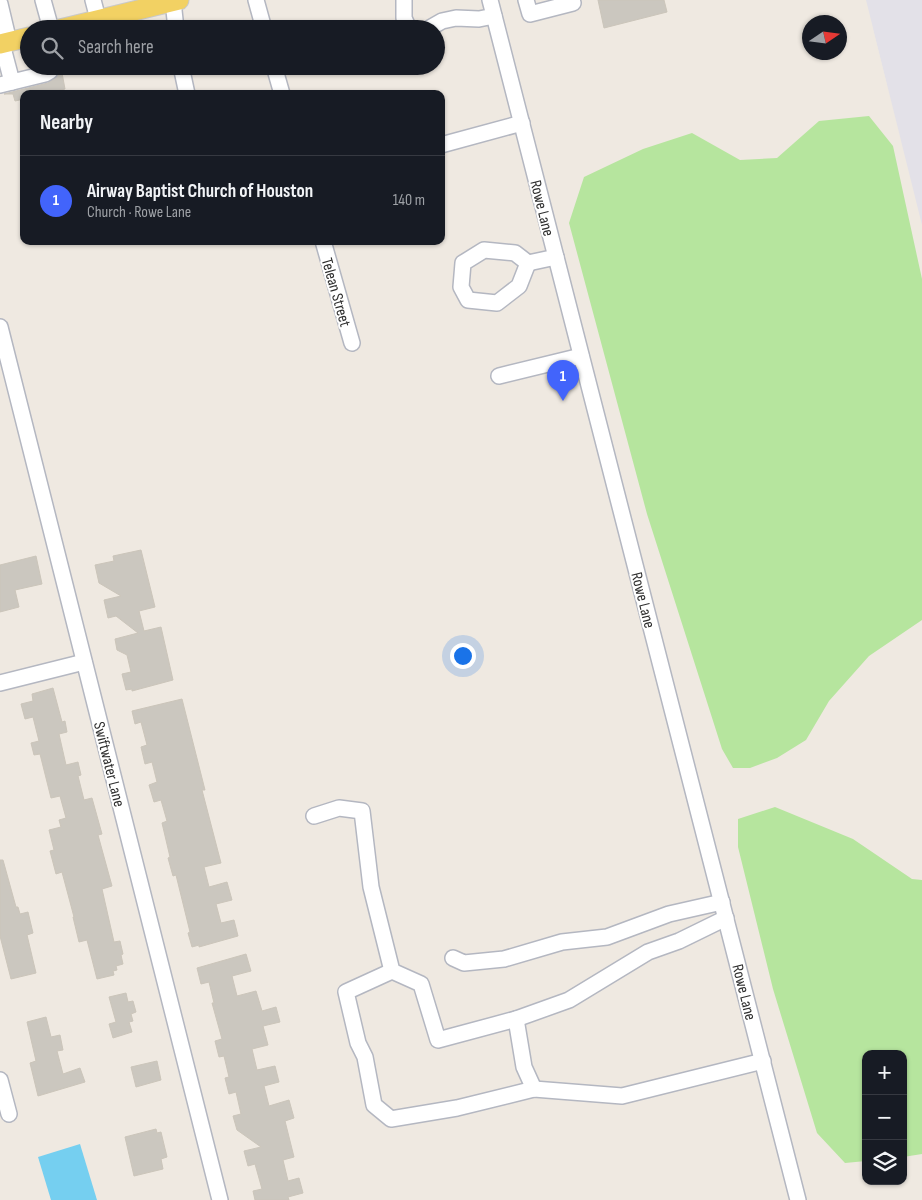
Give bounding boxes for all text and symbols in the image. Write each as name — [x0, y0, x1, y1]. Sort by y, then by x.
north arrow — [802, 15, 847, 60]
search box — [20, 20, 445, 75]
icon: search — [38, 34, 66, 62]
text: Search here — [78, 36, 154, 59]
text: Nearby — [40, 110, 93, 135]
street label: Rowe Lane — [525, 178, 558, 238]
text: Airway Baptist Church of Houston — [87, 180, 313, 203]
text: 1 — [53, 191, 59, 210]
text: 140 m — [393, 191, 425, 210]
text: Church · Rowe Lane — [87, 203, 191, 222]
street label: Telean Street — [317, 256, 354, 329]
pin: 1 — [547, 360, 579, 401]
street label: Rowe Lane — [626, 570, 659, 630]
your location — [450, 643, 476, 669]
street label: Swiftwater Lane — [89, 720, 128, 809]
street label: Rowe Lane — [727, 962, 760, 1022]
map controls — [862, 1050, 907, 1185]
button: + — [862, 1050, 907, 1095]
button: − — [862, 1095, 907, 1140]
button: layers — [862, 1140, 907, 1185]

